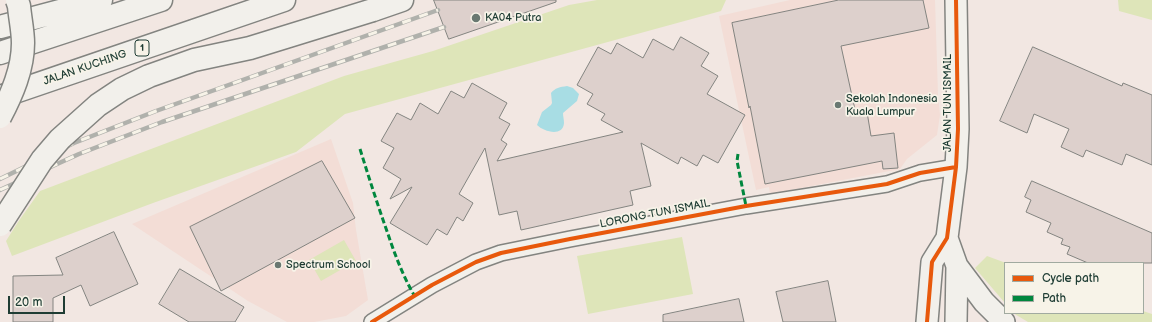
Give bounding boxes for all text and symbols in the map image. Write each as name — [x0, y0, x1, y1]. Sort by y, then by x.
place label: KA04 Putra — [485, 11, 541, 25]
marker: KA04 Putra — [470, 12, 482, 24]
road number: 1 — [135, 40, 149, 56]
street label: JALAN KUCHING — [42, 48, 128, 88]
street label: JALAN TUN ISMAIL — [941, 54, 955, 152]
place label: Sekolah Indonesia Kuala Lumpur — [846, 92, 937, 118]
marker: Sekolah Indonesia Kuala Lumpur — [833, 100, 843, 110]
street label: LORONG TUN ISMAIL — [599, 197, 711, 231]
place label: Spectrum School — [286, 258, 370, 272]
marker: Spectrum School — [273, 260, 283, 270]
legend — [1004, 262, 1144, 314]
text: Cycle path — [1042, 271, 1099, 286]
scale bar — [10, 288, 67, 314]
text: Path — [1042, 291, 1066, 306]
text: 20 m — [15, 295, 42, 310]

